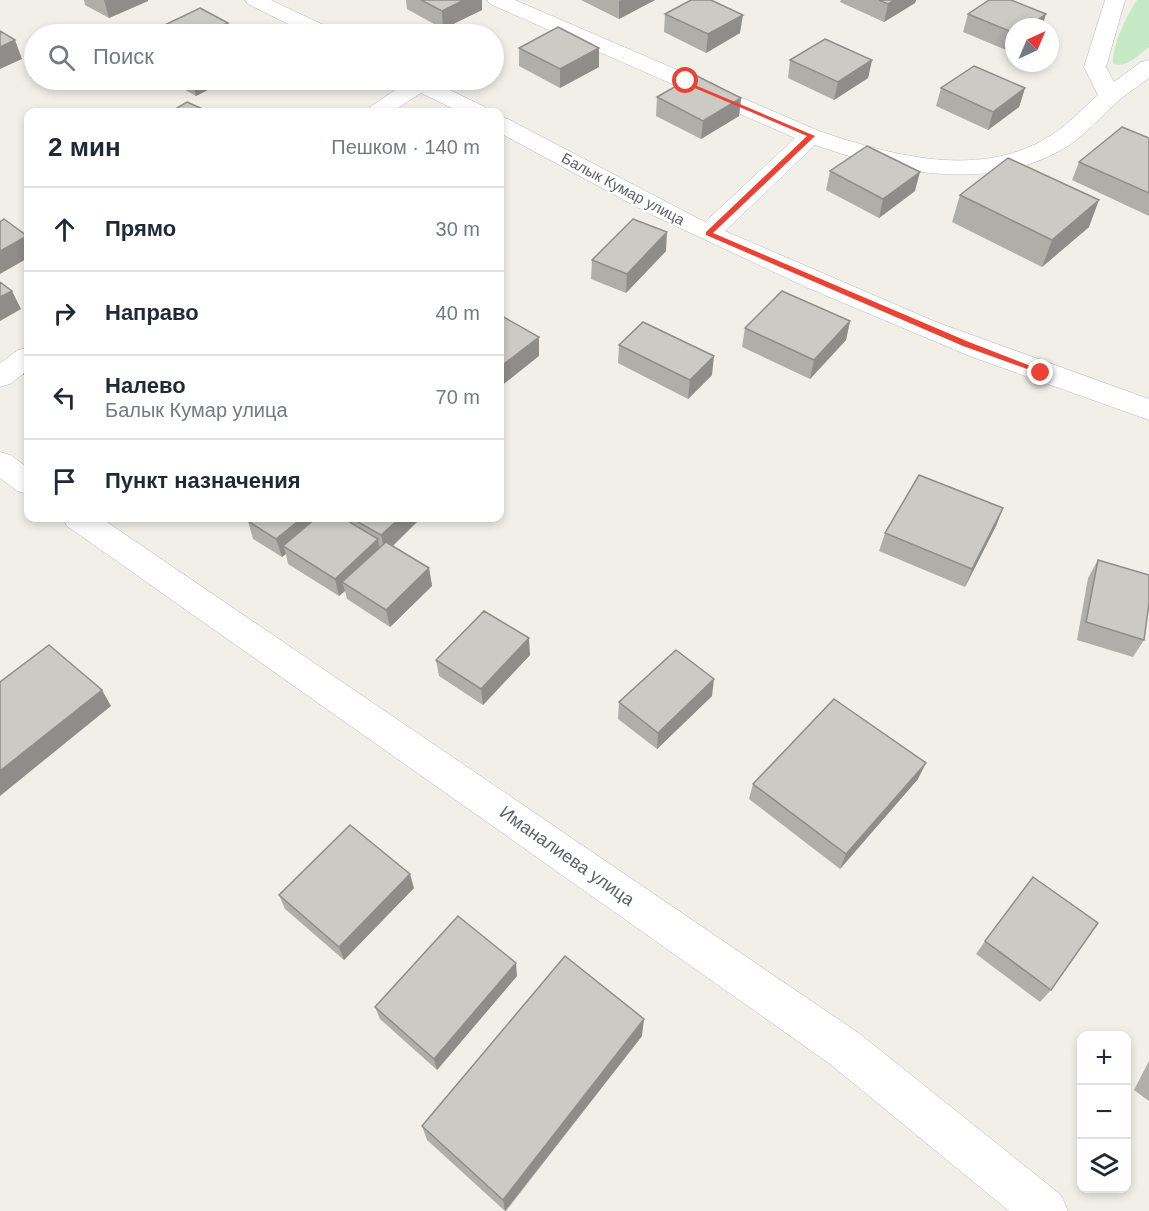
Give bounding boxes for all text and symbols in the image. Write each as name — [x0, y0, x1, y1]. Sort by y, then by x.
north arrow — [1005, 18, 1059, 72]
search box — [24, 24, 504, 90]
icon: search — [45, 41, 78, 74]
text: Поиск — [93, 44, 154, 69]
route start — [672, 67, 698, 93]
text: 2 мин — [48, 132, 121, 162]
text: Пешком · 140 m — [331, 136, 480, 158]
street label: Балык Кумар улица — [559, 149, 688, 229]
icon: ahead — [48, 213, 81, 246]
text: Прямо — [105, 216, 176, 241]
text: 30 m — [436, 218, 480, 240]
icon: right — [48, 297, 81, 330]
text: Направо — [105, 300, 199, 325]
text: 40 m — [436, 302, 480, 324]
route end — [1027, 359, 1053, 385]
text: Налево — [105, 373, 186, 398]
icon: left — [48, 381, 81, 414]
text: 70 m — [436, 386, 480, 408]
text: Балык Кумар улица — [105, 399, 288, 421]
icon: arrive — [48, 465, 81, 498]
text: Пункт назначения — [105, 468, 301, 493]
street label: Иманалиева улица — [496, 802, 639, 911]
map controls — [1077, 1031, 1131, 1193]
button: + — [1077, 1031, 1131, 1085]
button: − — [1077, 1085, 1131, 1139]
button: layers — [1077, 1139, 1131, 1193]

